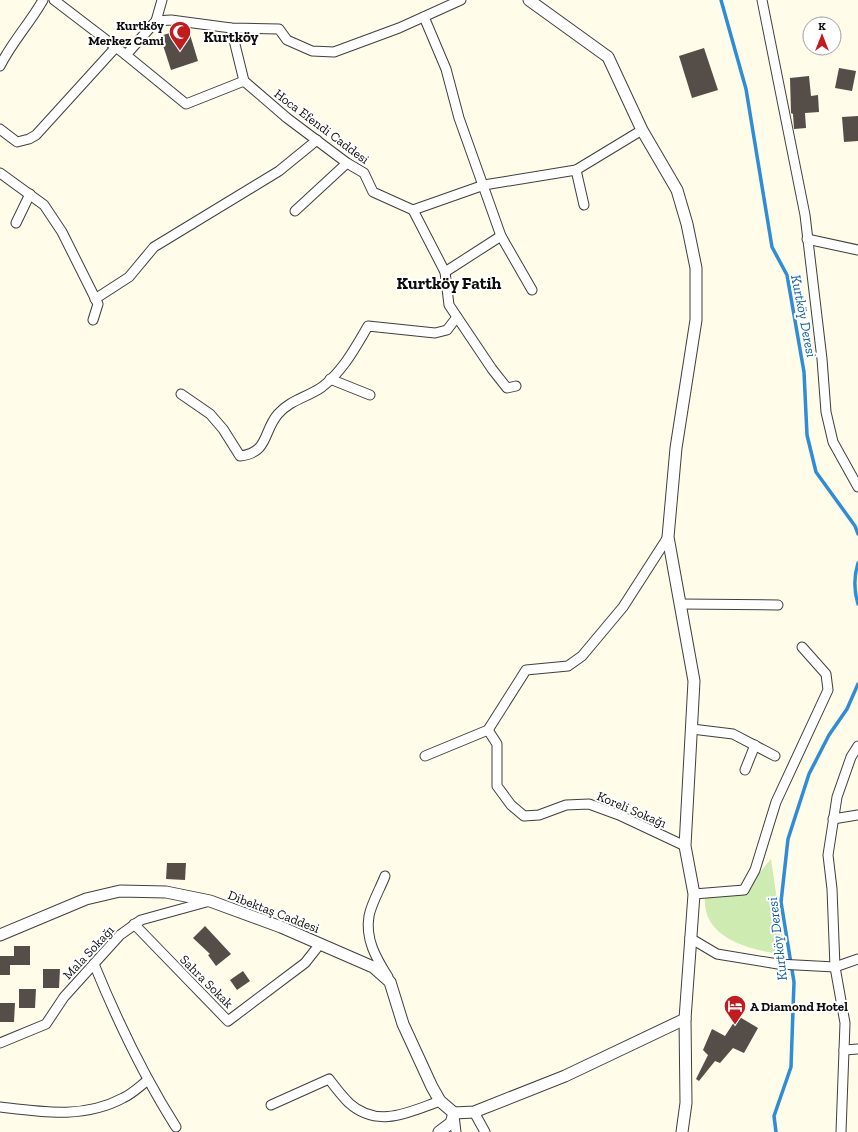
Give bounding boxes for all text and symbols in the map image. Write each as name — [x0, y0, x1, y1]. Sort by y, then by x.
north arrow — [802, 16, 842, 56]
place label: Kurtköy Merkez Cami — [88, 18, 164, 48]
mosque icon: Kurtköy Merkez Cami — [167, 19, 193, 52]
text: K — [818, 20, 826, 33]
district label: Kurtköy — [203, 28, 259, 46]
street label: Hoca Efendi Caddesi — [271, 86, 372, 167]
district label: Kurtköy Fatih — [397, 273, 502, 293]
water label: Kurtköy Deresi — [787, 273, 820, 359]
street label: Koreli Sokağı — [595, 788, 669, 831]
street label: Dibektaş Caddesi — [226, 887, 322, 936]
water label: Kurtköy Deresi — [764, 896, 791, 982]
street label: Mala Sokağı — [60, 922, 117, 982]
street label: Sahra Sokak — [177, 952, 236, 1011]
hotel icon: A Diamond Hotel — [722, 993, 748, 1026]
place label: A Diamond Hotel — [750, 999, 848, 1014]

